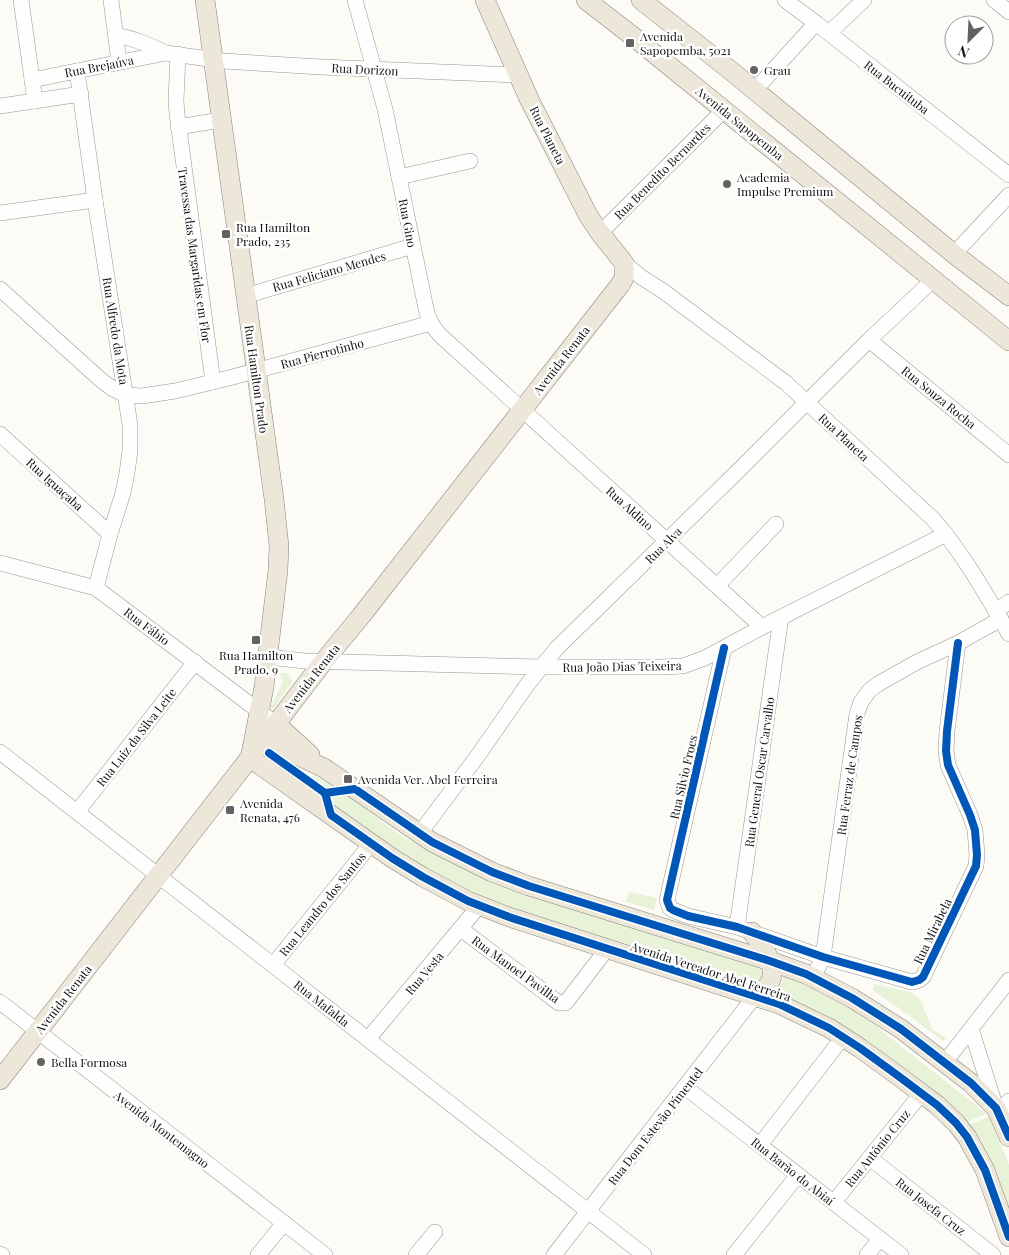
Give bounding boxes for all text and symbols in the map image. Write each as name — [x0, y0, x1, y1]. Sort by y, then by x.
north arrow — [944, 15, 994, 65]
place label: Avenida Sapopemba, 5021 — [639, 28, 731, 58]
marker: Avenida Sapopemba, 5021 — [624, 37, 636, 49]
text: N — [955, 42, 972, 63]
street label: Rua Brejaúva — [63, 51, 135, 81]
street label: Rua Bucuituba — [861, 57, 933, 117]
street label: Rua Dorizon — [331, 59, 399, 79]
place label: Grau — [764, 62, 791, 78]
marker: Grau — [748, 64, 760, 76]
street label: Avenida Sapopemba — [692, 82, 787, 163]
street label: Rua Planeta — [526, 103, 570, 167]
street label: Rua Benedito Bernardes — [610, 119, 714, 223]
street label: Travessa das Margaridas em Flor — [175, 166, 215, 344]
place label: Academia Impulse Premium — [736, 169, 834, 199]
marker: Academia Impulse Premium — [721, 178, 733, 190]
street label: Rua Gino — [395, 197, 421, 249]
place label: Rua Hamilton Prado, 235 — [236, 219, 310, 249]
marker: Rua Hamilton Prado, 235 — [220, 228, 232, 240]
street label: Rua Feliciano Mendes — [271, 247, 387, 295]
street label: Rua Alfredo da Mota — [100, 276, 132, 386]
street label: Avenida Renata — [529, 322, 593, 398]
street label: Rua Hamilton Prado — [241, 324, 273, 435]
street label: Rua Pierrotinho — [279, 334, 366, 372]
street label: Rua Souza Rocha — [898, 362, 980, 432]
street label: Rua Planeta — [815, 410, 873, 464]
street label: Rua Iguaçaba — [23, 454, 87, 514]
street label: Rua Aldino — [603, 483, 657, 534]
street label: Rua Alva — [641, 523, 685, 567]
street label: Rua Fábio — [121, 604, 173, 649]
marker: Rua Hamilton Prado, 9 — [250, 634, 262, 646]
street label: Avenida Renata — [279, 640, 343, 716]
place label: Rua Hamilton Prado, 9 — [219, 647, 293, 677]
street label: Rua João Dias Teixeira — [562, 657, 682, 675]
street label: Rua Luiz da Silva Leite — [93, 685, 179, 789]
street label: Rua General Oscar Carvalho — [741, 695, 778, 848]
street label: Rua Ferraz de Campos — [833, 714, 865, 836]
street label: Rua Silvio Froes — [666, 733, 700, 821]
place label: Avenida Ver. Abel Ferreira — [357, 771, 498, 787]
marker: Avenida Ver. Abel Ferreira — [342, 773, 354, 785]
place label: Avenida Renata, 476 — [239, 795, 300, 825]
marker: Avenida Renata, 476 — [224, 804, 236, 816]
street label: Rua Leandro dos Santos — [275, 849, 369, 959]
street label: Rua Mirabela — [909, 896, 955, 966]
street label: Rua Manoel Pavilha — [469, 932, 563, 1006]
street label: Avenida Vereador Abel Ferreira — [628, 937, 793, 1004]
street label: Rua Vesta — [401, 948, 447, 998]
street label: Avenida Renata — [31, 961, 95, 1037]
street label: Rua Mafalda — [291, 976, 353, 1030]
place label: Bella Formosa — [51, 1054, 127, 1070]
marker: Bella Formosa — [35, 1056, 47, 1068]
street label: Rua Dom Estevão Pímentel — [604, 1064, 706, 1188]
street label: Avenida Montemagno — [110, 1086, 213, 1172]
street label: Rua Antônio Cruz — [841, 1106, 913, 1190]
street label: Rua Barão do Abiaí — [748, 1133, 838, 1209]
street label: Rua Josefa Cruz — [893, 1174, 969, 1238]

